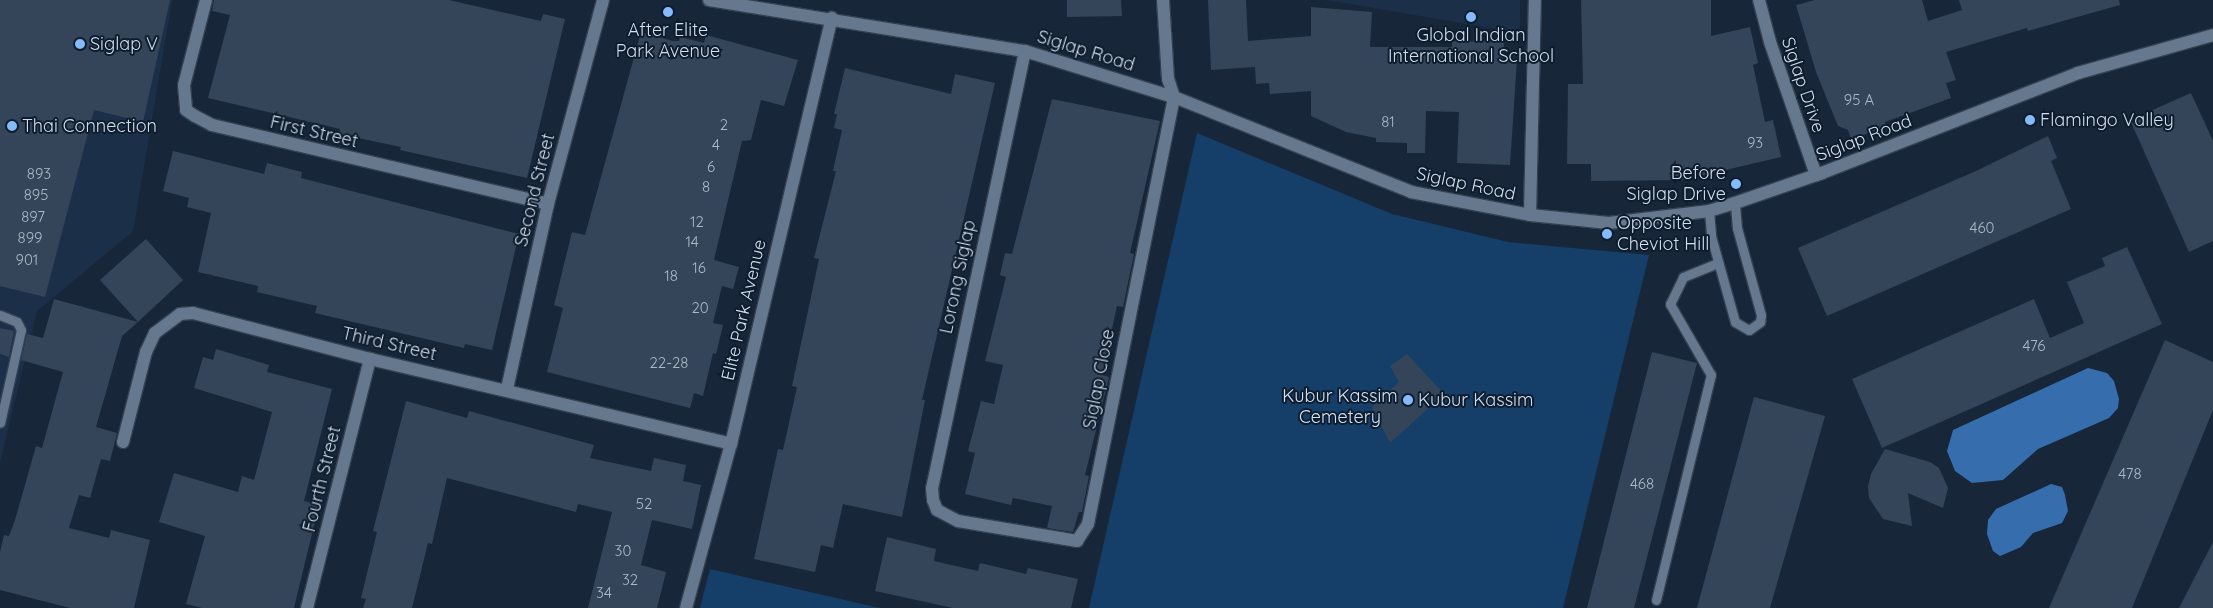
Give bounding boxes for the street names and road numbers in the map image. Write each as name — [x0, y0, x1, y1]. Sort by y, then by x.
street label: Siglap Road — [1035, 26, 1137, 76]
street label: Siglap Drive — [1777, 34, 1829, 136]
street label: Siglap Road — [1813, 110, 1915, 166]
street label: First Street — [268, 111, 360, 153]
street label: Second Street — [511, 131, 559, 249]
street label: Siglap Road — [1414, 163, 1518, 205]
street label: Lorong Siglap — [935, 218, 981, 336]
street label: Elite Park Avenue — [717, 237, 771, 383]
street label: Third Street — [340, 323, 438, 365]
street label: Siglap Close — [1079, 327, 1119, 431]
street label: Fourth Street — [298, 424, 346, 534]

